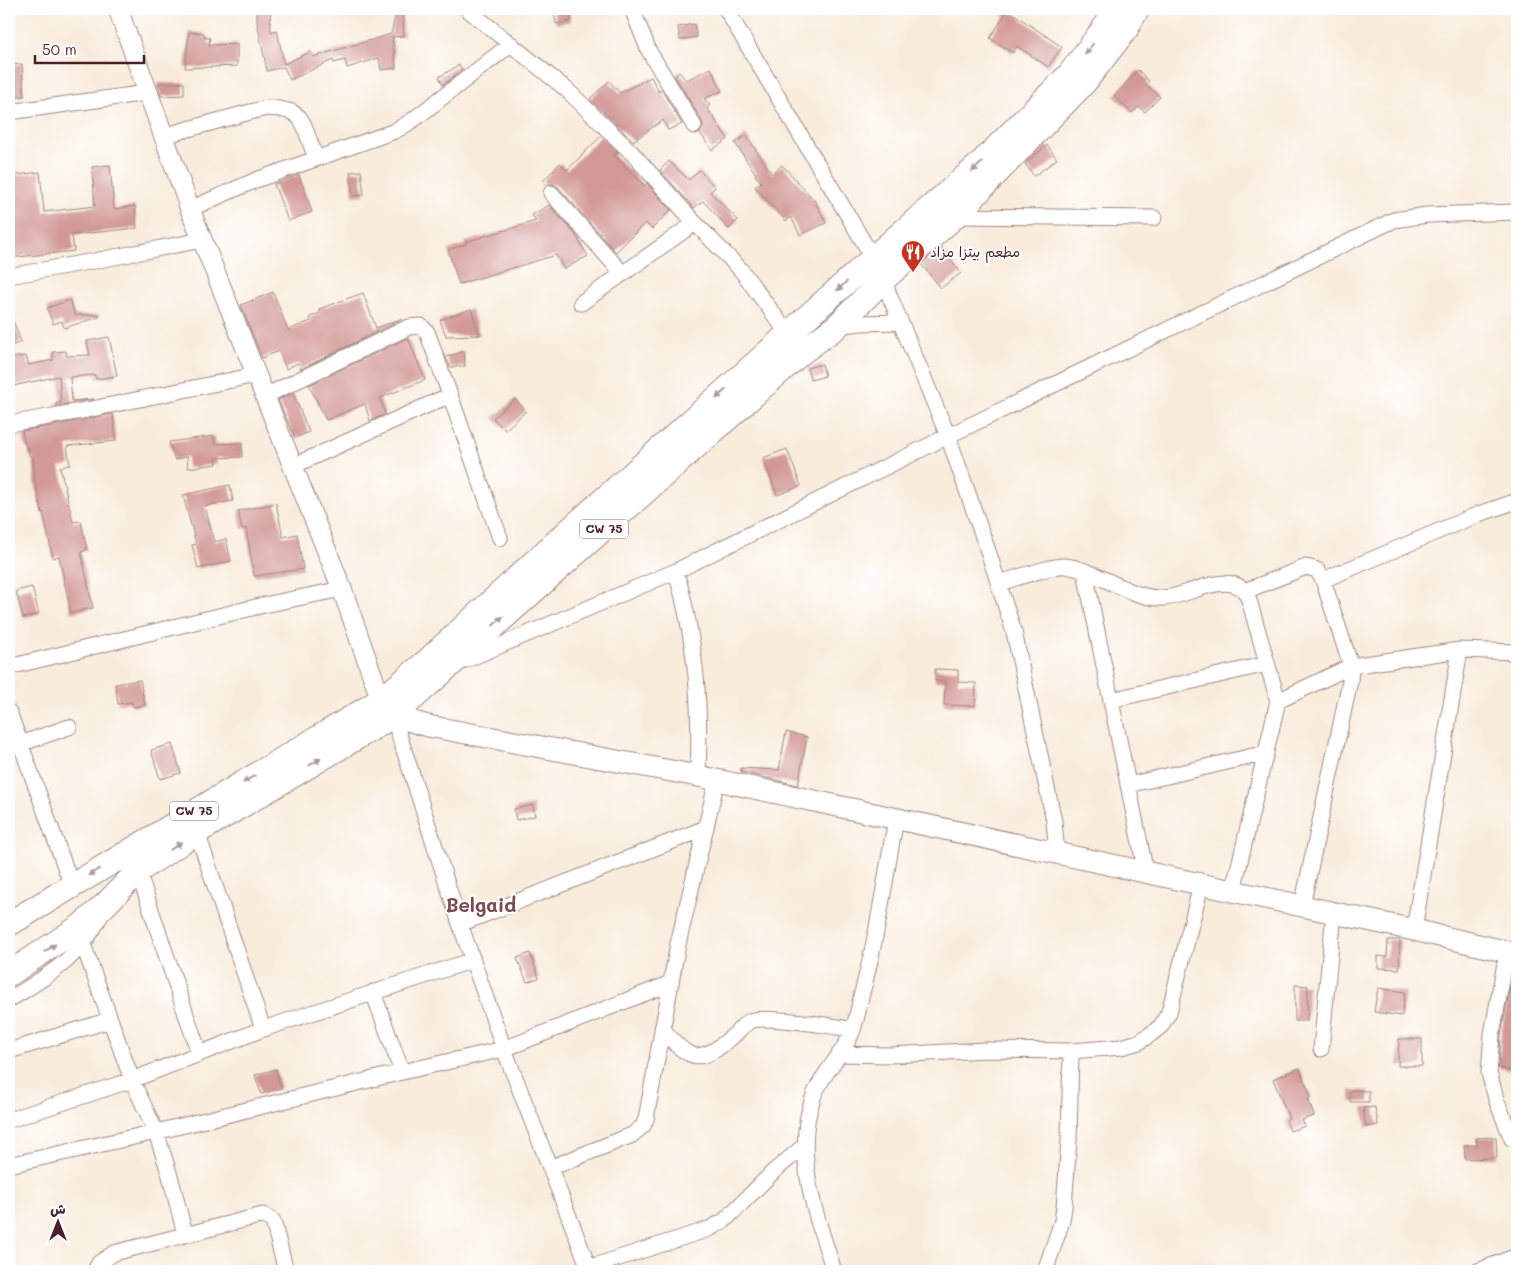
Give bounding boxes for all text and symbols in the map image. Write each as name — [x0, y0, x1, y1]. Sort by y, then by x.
scale bar — [35, 32, 144, 64]
text: 50 m — [42, 39, 77, 59]
one-way arrow — [1083, 42, 1094, 55]
one-way arrow — [972, 161, 984, 173]
restaurant icon: مطعم بيتزا مزاد — [900, 239, 926, 273]
place label: مطعم بيتزا مزاد — [930, 242, 1020, 263]
one-way arrow — [836, 280, 849, 291]
one-way arrow — [716, 388, 728, 400]
road number: CW 75 — [580, 520, 628, 538]
one-way arrow — [492, 616, 505, 627]
one-way arrow — [308, 758, 321, 767]
one-way arrow — [242, 775, 255, 784]
road number: CW 75 — [170, 801, 218, 820]
one-way arrow — [169, 842, 182, 851]
one-way arrow — [88, 867, 101, 876]
district label: Belgaid — [446, 892, 516, 917]
one-way arrow — [43, 943, 56, 953]
north arrow — [32, 1198, 82, 1248]
text: ش — [50, 1199, 66, 1218]

